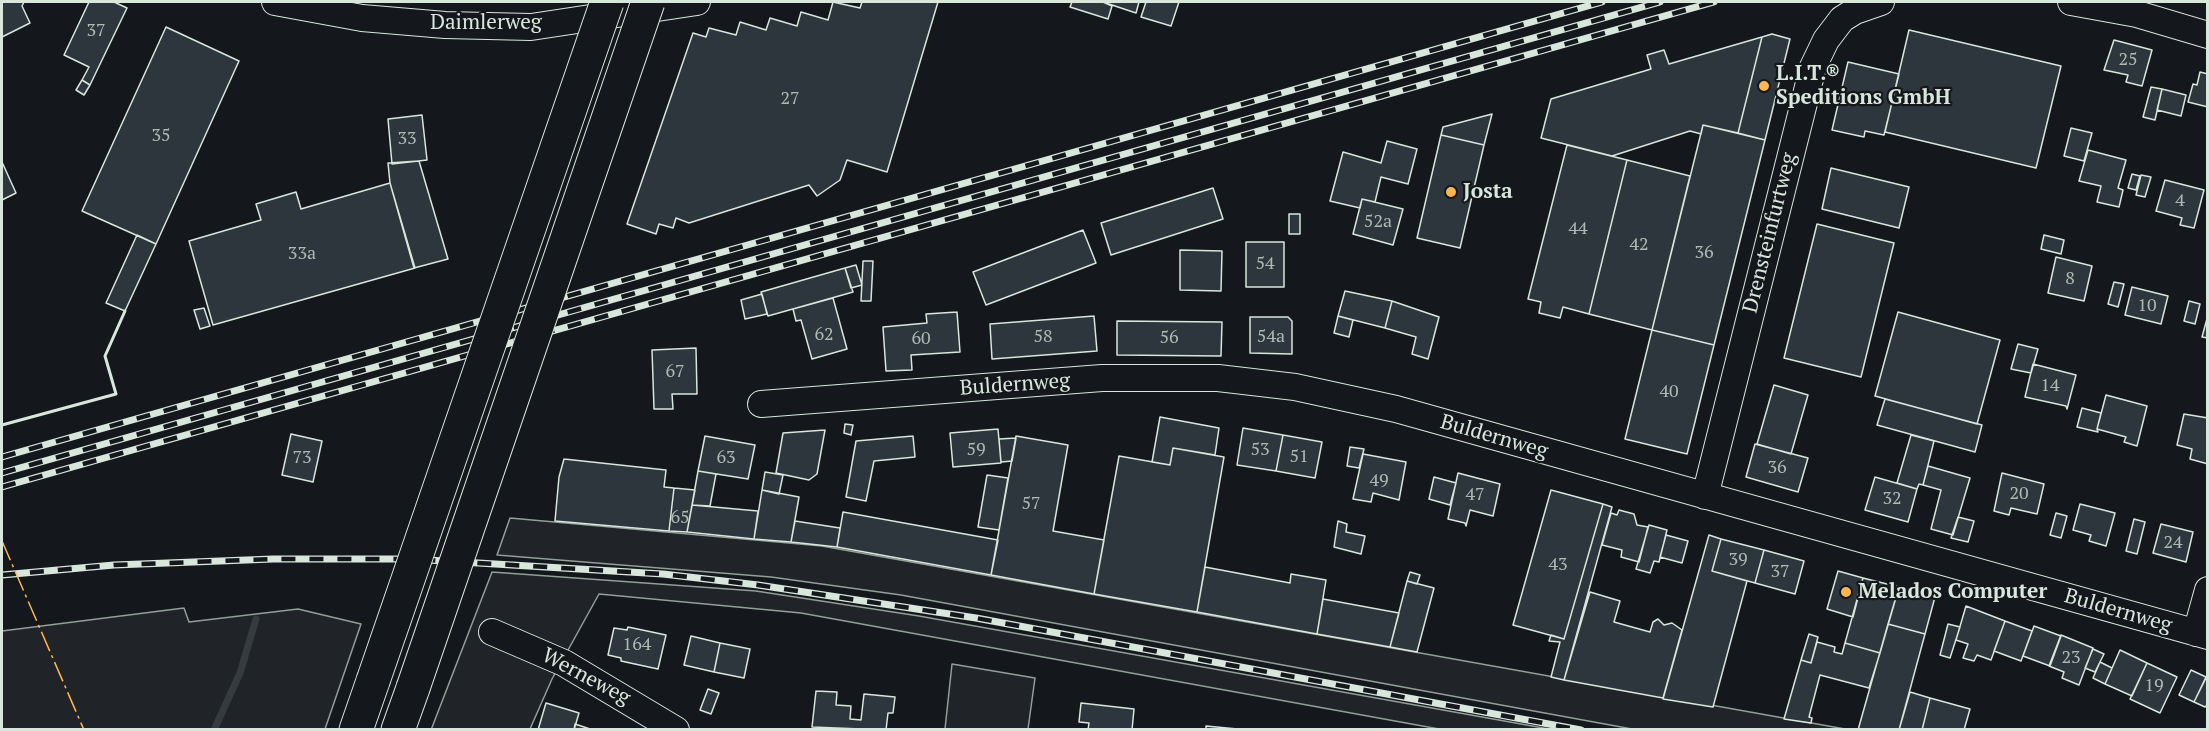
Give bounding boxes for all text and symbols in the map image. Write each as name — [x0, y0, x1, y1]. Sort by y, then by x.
street label: Daimlerweg — [430, 10, 542, 36]
house number: 37 — [86, 20, 106, 42]
house number: 25 — [2118, 49, 2138, 71]
place label: L.I.T.® Speditions GmbH — [1776, 61, 1951, 111]
marker: L.I.T.® Speditions GmbH — [1757, 79, 1771, 93]
house number: 27 — [780, 88, 800, 110]
house number: 35 — [151, 125, 171, 147]
house number: 33 — [397, 128, 417, 150]
street label: Drensteinfurtweg — [1738, 150, 1802, 316]
place label: Josta — [1463, 179, 1513, 205]
marker: Josta — [1444, 185, 1458, 199]
house number: 4 — [2175, 190, 2185, 212]
house number: 52a — [1364, 211, 1392, 233]
house number: 44 — [1568, 218, 1588, 240]
house number: 42 — [1629, 234, 1649, 256]
house number: 36 — [1694, 242, 1714, 264]
house number: 33a — [288, 243, 316, 265]
house number: 54 — [1255, 253, 1275, 275]
house number: 8 — [2065, 268, 2075, 290]
house number: 10 — [2137, 295, 2157, 317]
house number: 62 — [814, 324, 834, 346]
house number: 58 — [1033, 326, 1053, 348]
house number: 54a — [1257, 326, 1285, 348]
house number: 56 — [1159, 327, 1179, 349]
house number: 60 — [911, 328, 931, 350]
house number: 67 — [665, 361, 685, 383]
street label: Buldernweg — [959, 369, 1071, 401]
house number: 14 — [2040, 375, 2060, 397]
house number: 40 — [1659, 381, 1679, 403]
street label: Buldernweg — [1437, 410, 1551, 464]
house number: 59 — [966, 439, 986, 461]
house number: 53 — [1250, 439, 1270, 461]
house number: 51 — [1289, 446, 1309, 468]
house number: 73 — [292, 447, 312, 469]
house number: 63 — [716, 447, 736, 469]
house number: 36 — [1767, 457, 1787, 479]
house number: 49 — [1369, 470, 1389, 492]
house number: 20 — [2009, 483, 2029, 505]
house number: 47 — [1465, 484, 1485, 506]
house number: 32 — [1882, 488, 1902, 510]
house number: 57 — [1021, 493, 1041, 515]
house number: 65 — [670, 507, 690, 529]
house number: 24 — [2163, 532, 2183, 554]
house number: 39 — [1728, 549, 1748, 571]
house number: 43 — [1548, 554, 1568, 576]
house number: 37 — [1770, 561, 1790, 583]
place label: Melados Computer — [1858, 579, 2047, 605]
street label: Buldernweg — [2061, 584, 2175, 638]
marker: Melados Computer — [1839, 585, 1853, 599]
house number: 164 — [623, 634, 651, 656]
street label: Werneweg — [537, 643, 635, 711]
house number: 23 — [2061, 647, 2081, 669]
house number: 19 — [2144, 675, 2164, 697]

